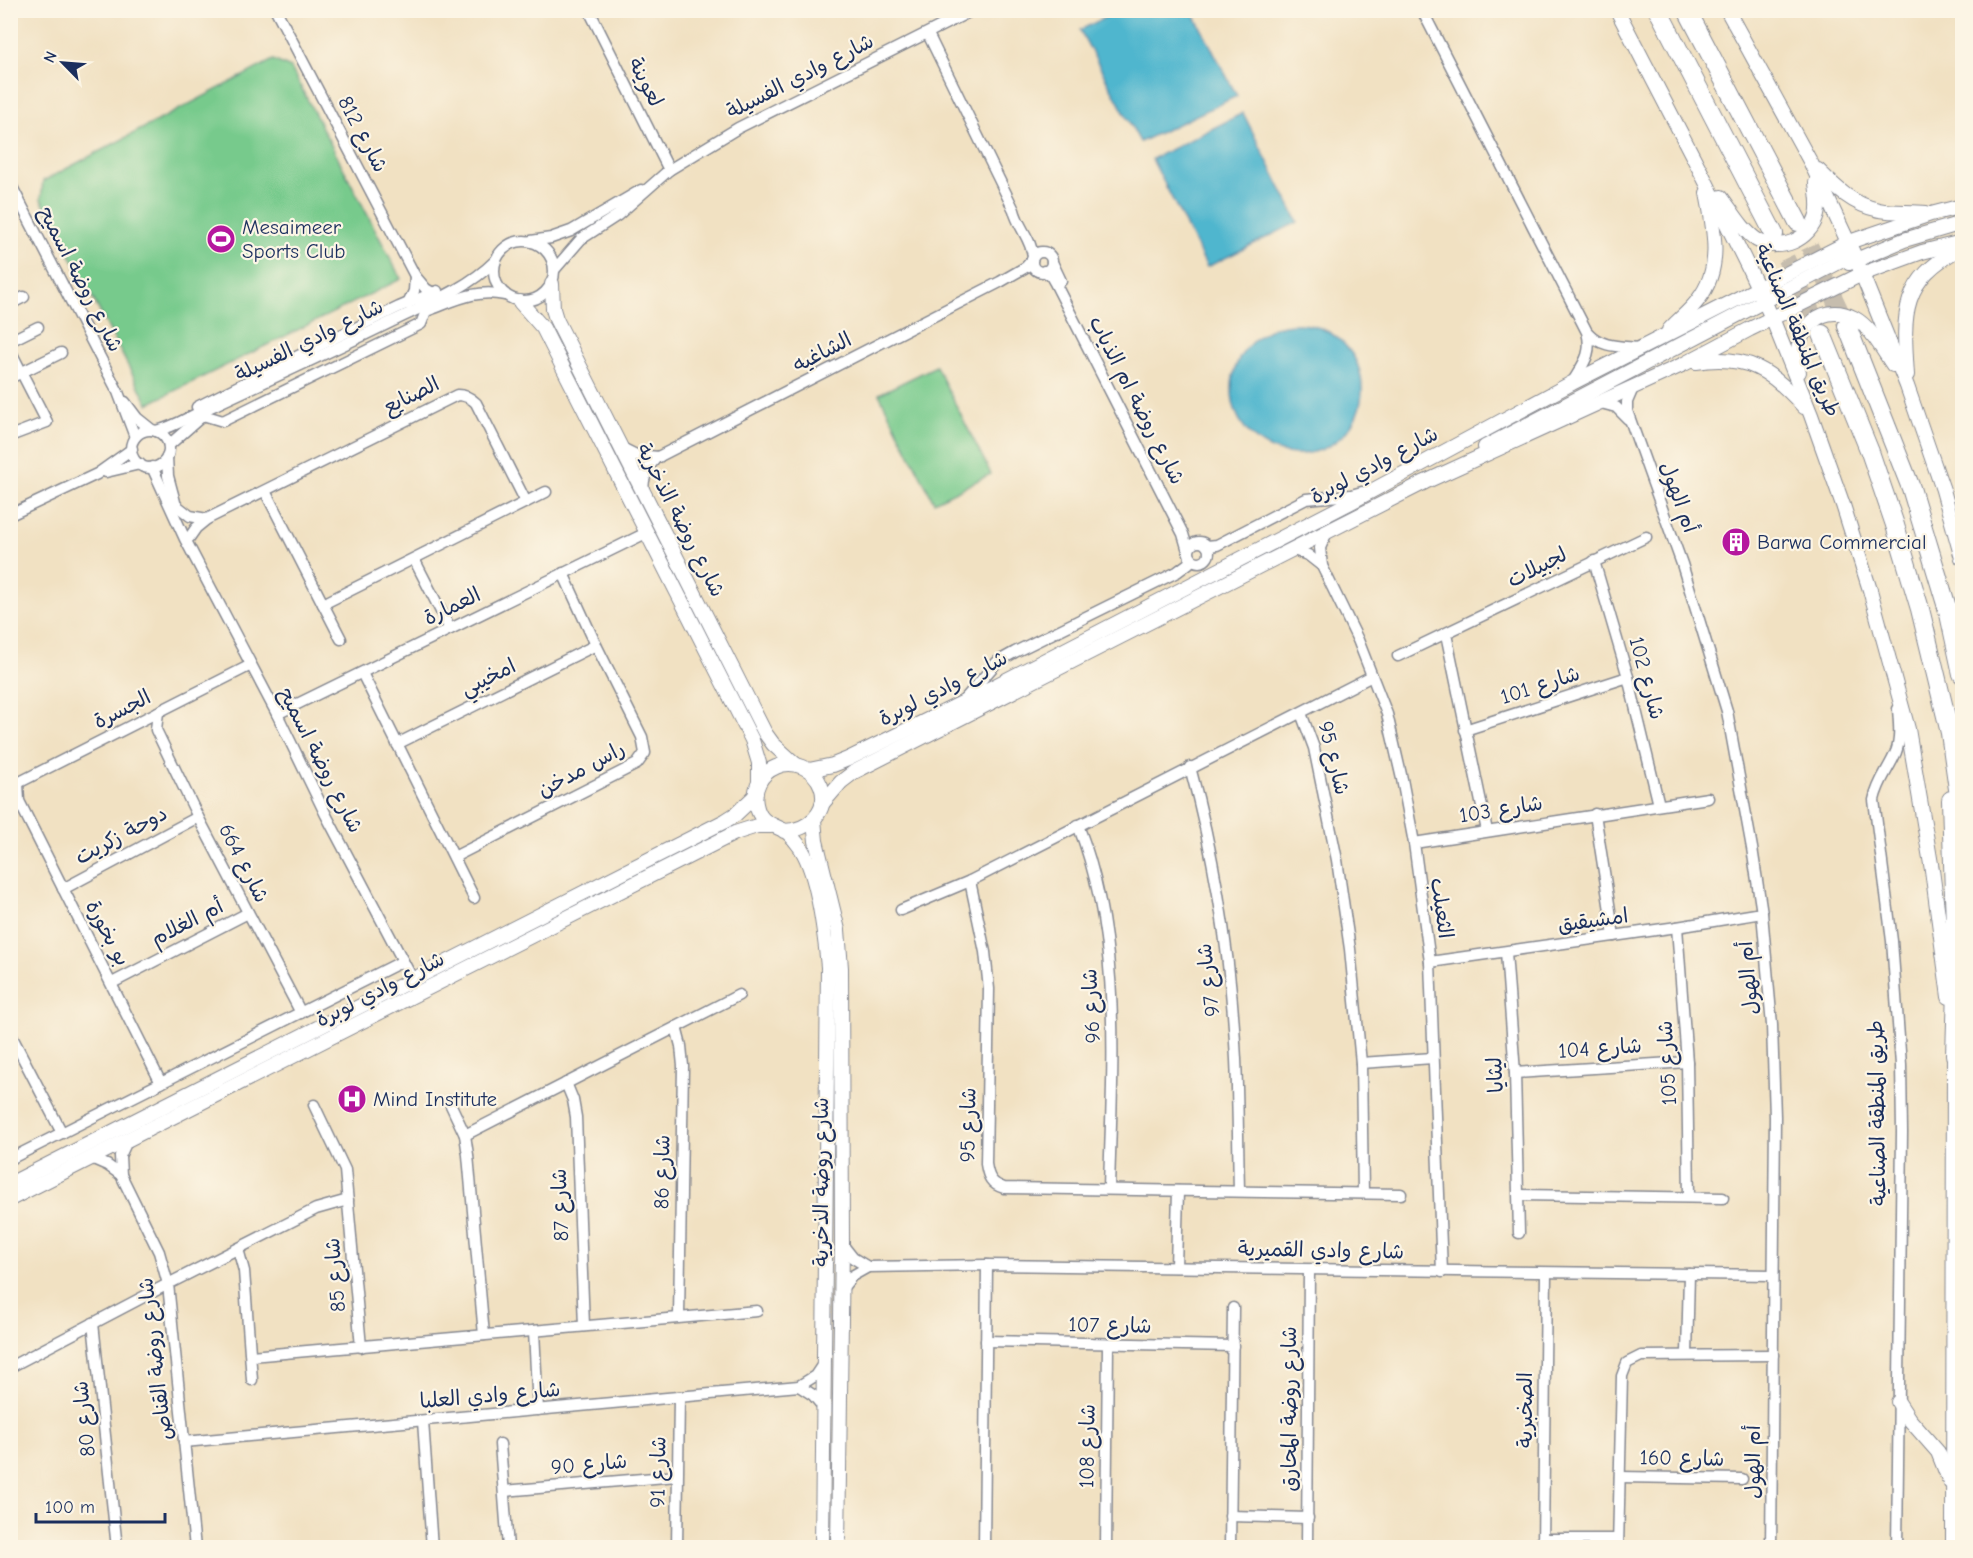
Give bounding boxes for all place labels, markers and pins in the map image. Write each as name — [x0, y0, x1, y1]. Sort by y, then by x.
place label: Mesaimeer Sports Club — [242, 215, 345, 263]
sports icon: Mesaimeer Sports Club — [205, 223, 237, 255]
building icon: Barwa Commercial — [1720, 526, 1752, 558]
place label: Barwa Commercial — [1757, 530, 1927, 554]
hospital icon: Mind Institute — [336, 1083, 368, 1115]
place label: Mind Institute — [373, 1087, 497, 1111]

